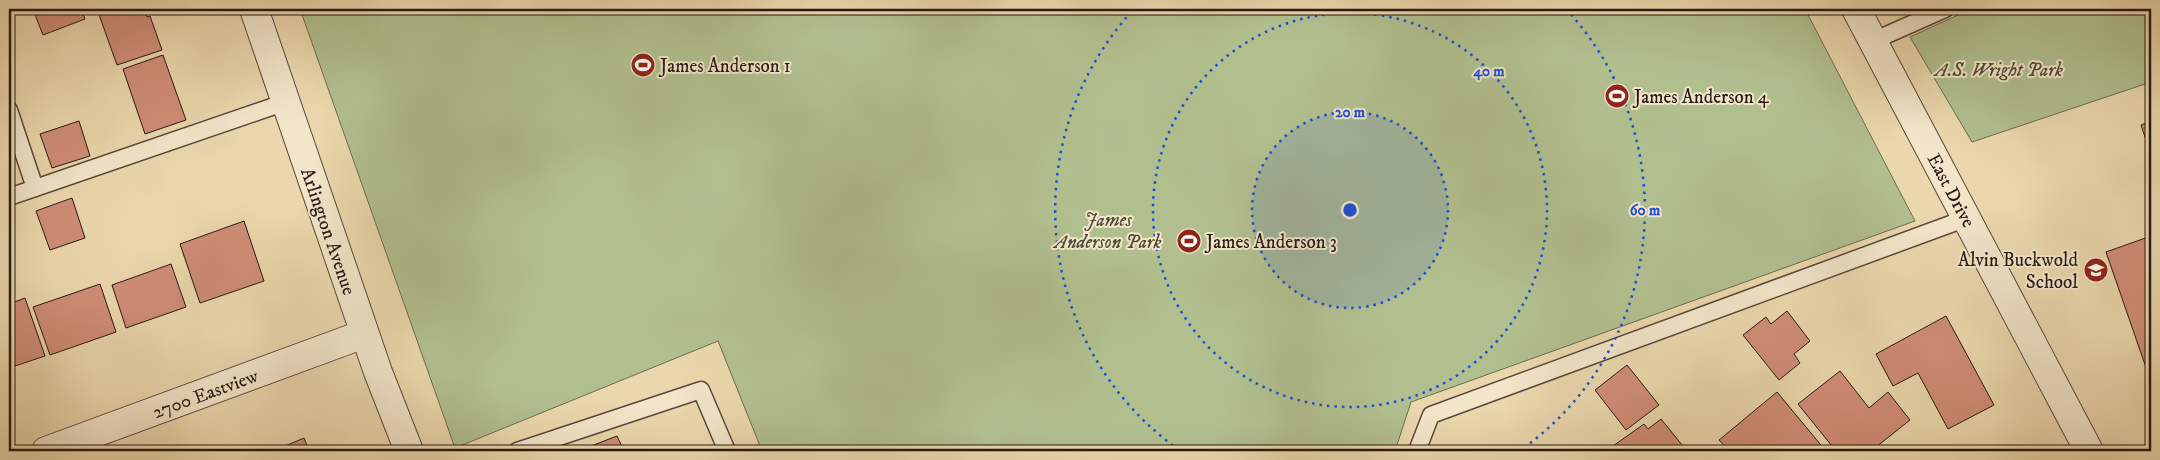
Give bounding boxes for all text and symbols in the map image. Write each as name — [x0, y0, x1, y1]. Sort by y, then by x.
sports icon: James Anderson 1 — [630, 52, 656, 78]
place label: James Anderson 1 — [658, 55, 791, 78]
park label: A.S. Wright Park — [1933, 59, 2063, 82]
text: 40 m — [1472, 62, 1505, 81]
sports icon: James Anderson 4 — [1604, 83, 1630, 109]
place label: James Anderson 4 — [1632, 86, 1770, 109]
text: 20 m — [1335, 103, 1366, 122]
street label: East Drive — [1922, 150, 1980, 232]
street label: Arlington Avenue — [295, 165, 360, 298]
centre of rings — [1341, 201, 1359, 219]
text: 60 m — [1630, 201, 1661, 220]
park label: James Anderson Park — [1052, 209, 1162, 254]
sports icon: James Anderson 3 — [1176, 228, 1202, 254]
place label: James Anderson 3 — [1204, 231, 1337, 254]
place label: Alvin Buckwold School — [1958, 249, 2079, 294]
school or university icon: Alvin Buckwold School — [2083, 257, 2109, 283]
street label: 2700 Eastview — [150, 365, 261, 424]

